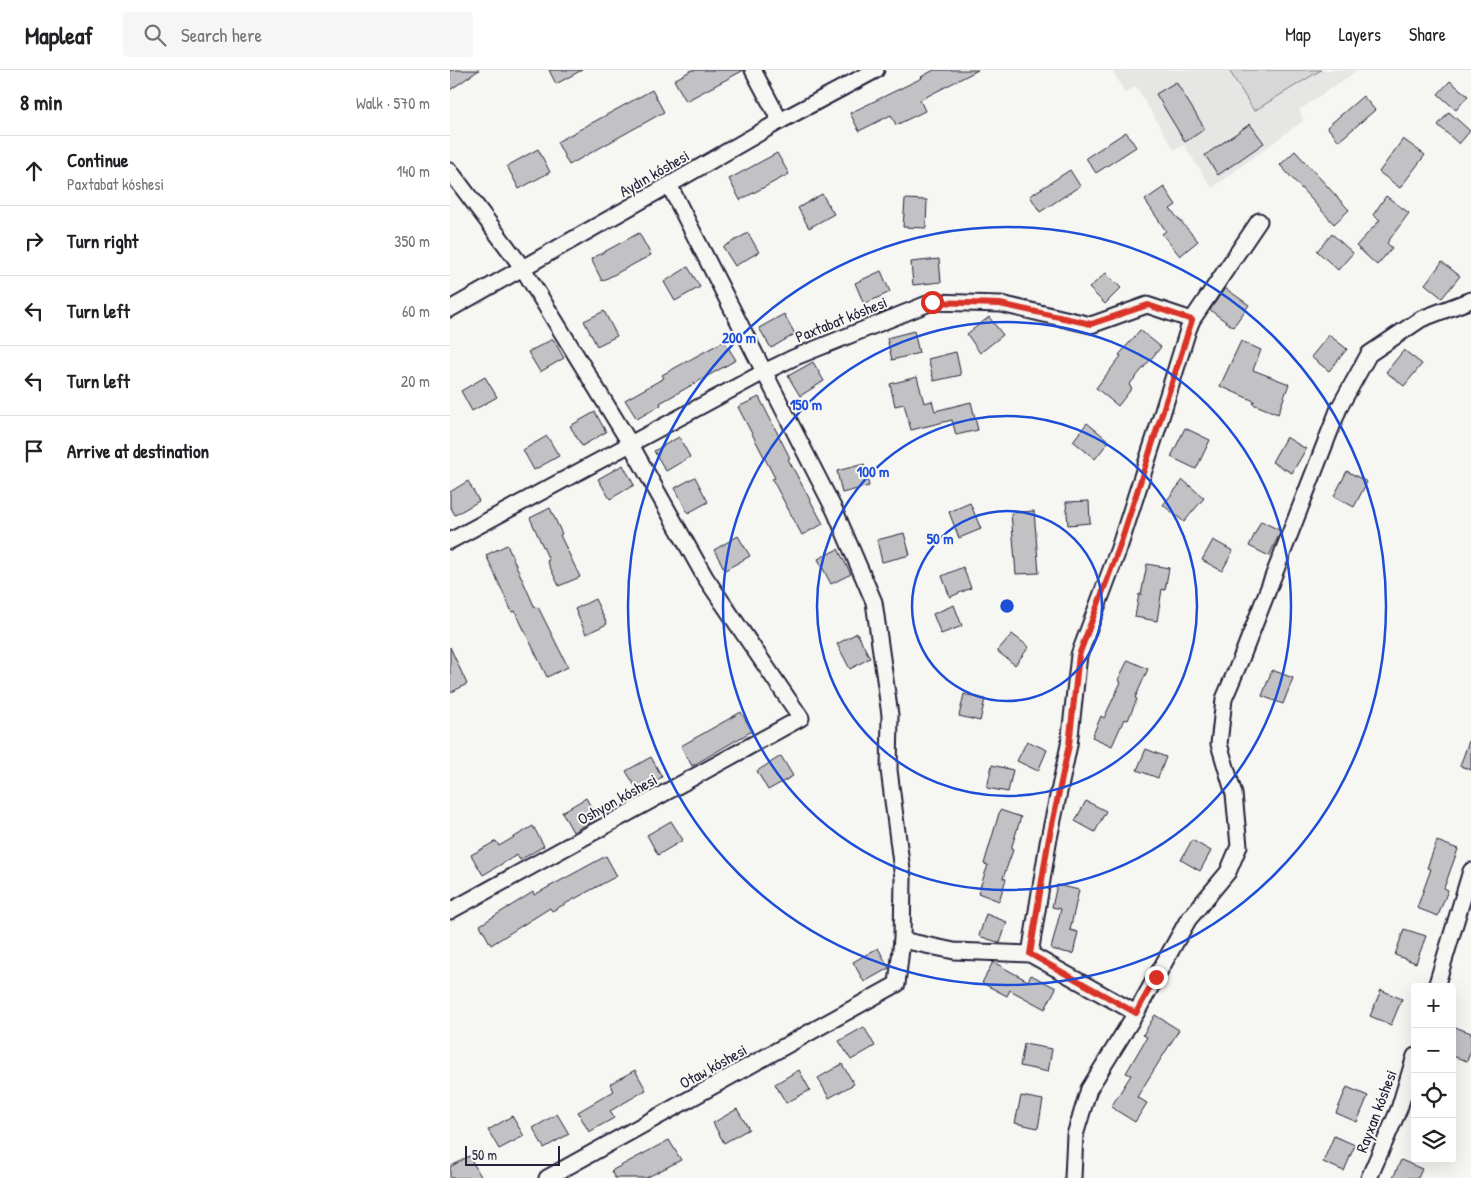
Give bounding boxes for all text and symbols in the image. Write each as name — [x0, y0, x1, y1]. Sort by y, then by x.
search box — [123, 12, 473, 57]
text: Mapleaf — [25, 19, 93, 51]
icon: search — [141, 21, 169, 49]
text: Search here — [181, 22, 262, 48]
text: Map — [1285, 22, 1311, 47]
text: Layers — [1339, 22, 1381, 47]
text: Share — [1409, 22, 1446, 47]
text: 8 min — [20, 88, 62, 117]
text: Walk · 570 m — [356, 92, 430, 114]
street label: Aydın kóshesi — [615, 144, 693, 202]
text: Continue — [67, 147, 128, 173]
icon: ahead — [20, 157, 48, 185]
text: 140 m — [396, 160, 430, 182]
text: Paxtabat kóshesi — [67, 173, 164, 195]
icon: right — [20, 227, 48, 255]
text: Turn right — [67, 228, 138, 254]
text: 350 m — [394, 230, 430, 252]
street label: Paxtabat kóshesi — [792, 291, 890, 347]
route start — [921, 291, 944, 314]
icon: left — [20, 297, 48, 325]
text: Turn left — [67, 298, 130, 324]
text: 60 m — [402, 300, 430, 322]
text: 200 m — [722, 327, 756, 348]
icon: left — [20, 367, 48, 395]
text: Turn left — [67, 368, 130, 394]
text: 20 m — [401, 370, 430, 392]
text: 150 m — [790, 394, 822, 415]
icon: arrive — [20, 437, 48, 465]
text: Arrive at destination — [67, 438, 209, 464]
text: 100 m — [857, 461, 889, 482]
text: 50 m — [927, 528, 953, 549]
centre of rings — [998, 597, 1016, 615]
street label: Oshyon kóshesi — [573, 768, 661, 830]
route end — [1145, 966, 1168, 989]
map controls — [1411, 983, 1456, 1163]
button: + — [1411, 983, 1456, 1028]
button: − — [1411, 1028, 1456, 1073]
street label: Otaw kóshesi — [675, 1038, 751, 1094]
street label: Rayxan kóshesi — [1350, 1067, 1402, 1155]
button: locate — [1411, 1073, 1456, 1118]
button: layers — [1411, 1118, 1456, 1163]
scale bar — [465, 1143, 560, 1166]
text: 50 m — [472, 1145, 497, 1164]

